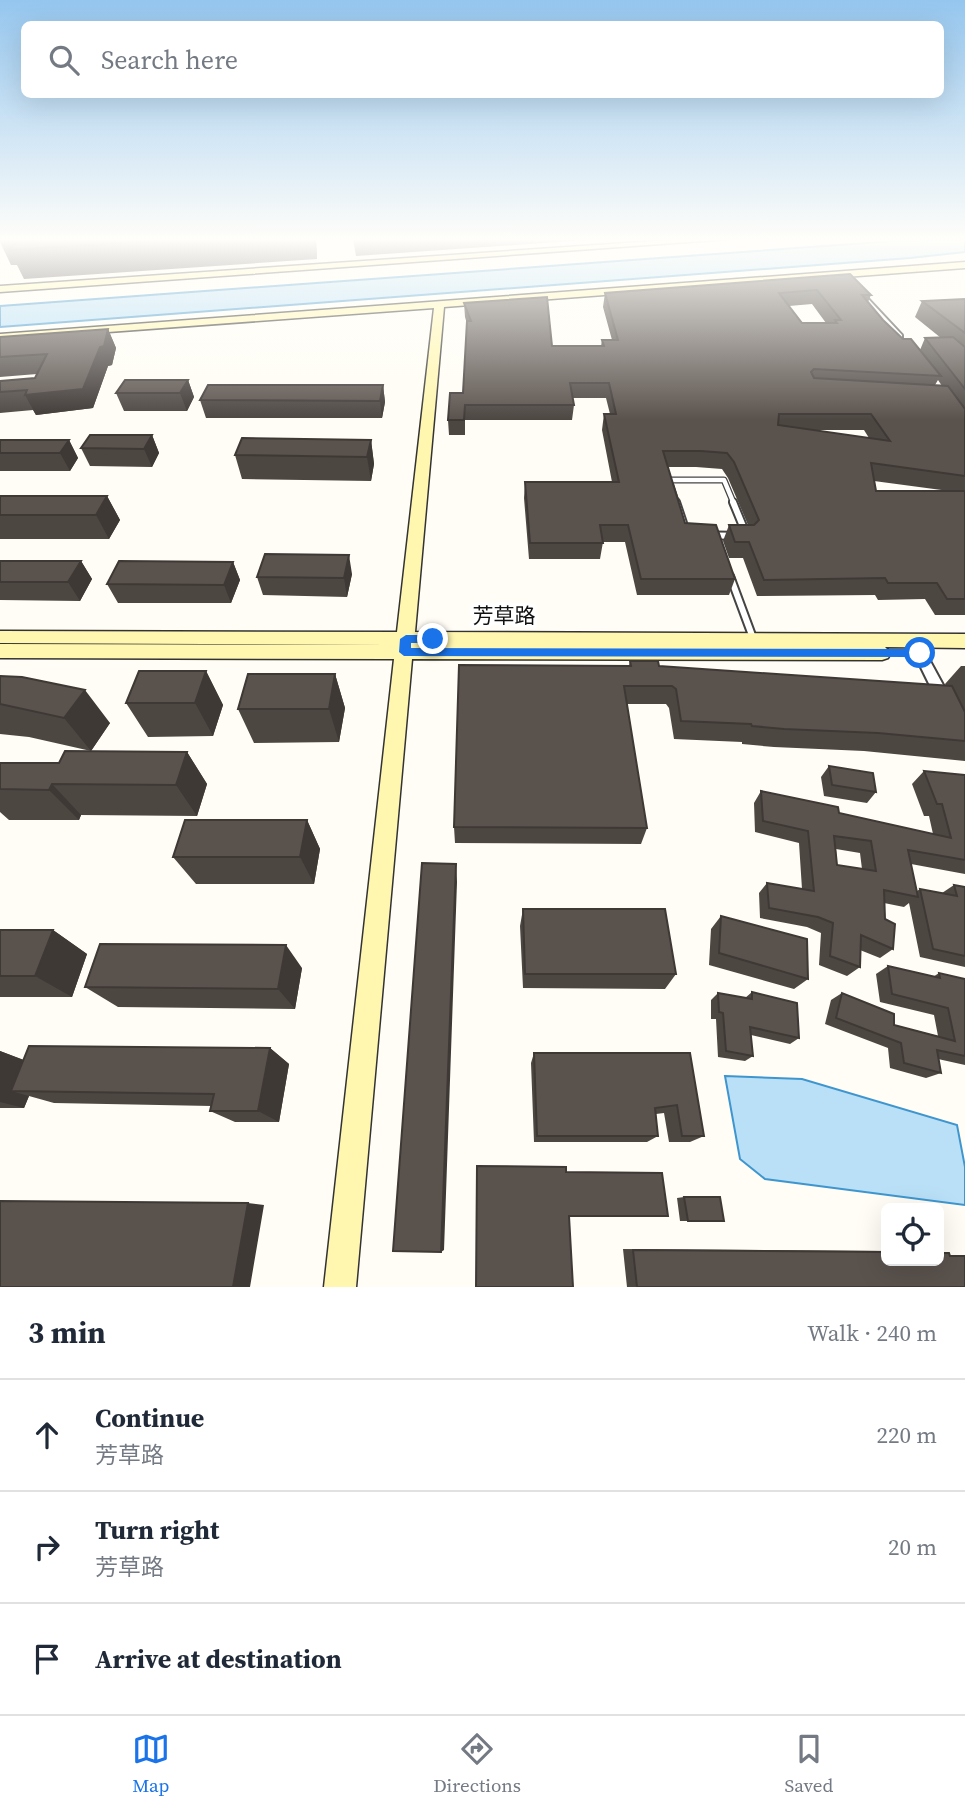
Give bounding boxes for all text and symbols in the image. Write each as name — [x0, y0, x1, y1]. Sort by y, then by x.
search box — [21, 21, 944, 98]
icon: search — [45, 41, 83, 79]
text: Search here — [101, 42, 238, 78]
street label: 芳草路 — [473, 601, 536, 630]
route end — [417, 623, 448, 654]
route start — [904, 637, 935, 668]
map controls — [881, 1203, 944, 1266]
button: locate — [881, 1203, 944, 1266]
text: 3 min — [28, 1312, 106, 1353]
text: Walk · 240 m — [807, 1317, 937, 1349]
text: Continue — [95, 1400, 204, 1436]
icon: ahead — [28, 1416, 66, 1454]
text: 220 m — [876, 1419, 937, 1451]
text: 芳草路 — [95, 1439, 164, 1471]
text: Turn right — [95, 1512, 219, 1548]
icon: right — [28, 1528, 66, 1566]
text: 20 m — [888, 1531, 937, 1563]
text: 芳草路 — [95, 1551, 164, 1583]
icon: arrive — [28, 1640, 66, 1678]
text: Arrive at destination — [95, 1641, 342, 1677]
tab: Map — [132, 1730, 170, 1798]
tab: Directions — [433, 1730, 521, 1798]
tab: Saved — [785, 1730, 833, 1798]

